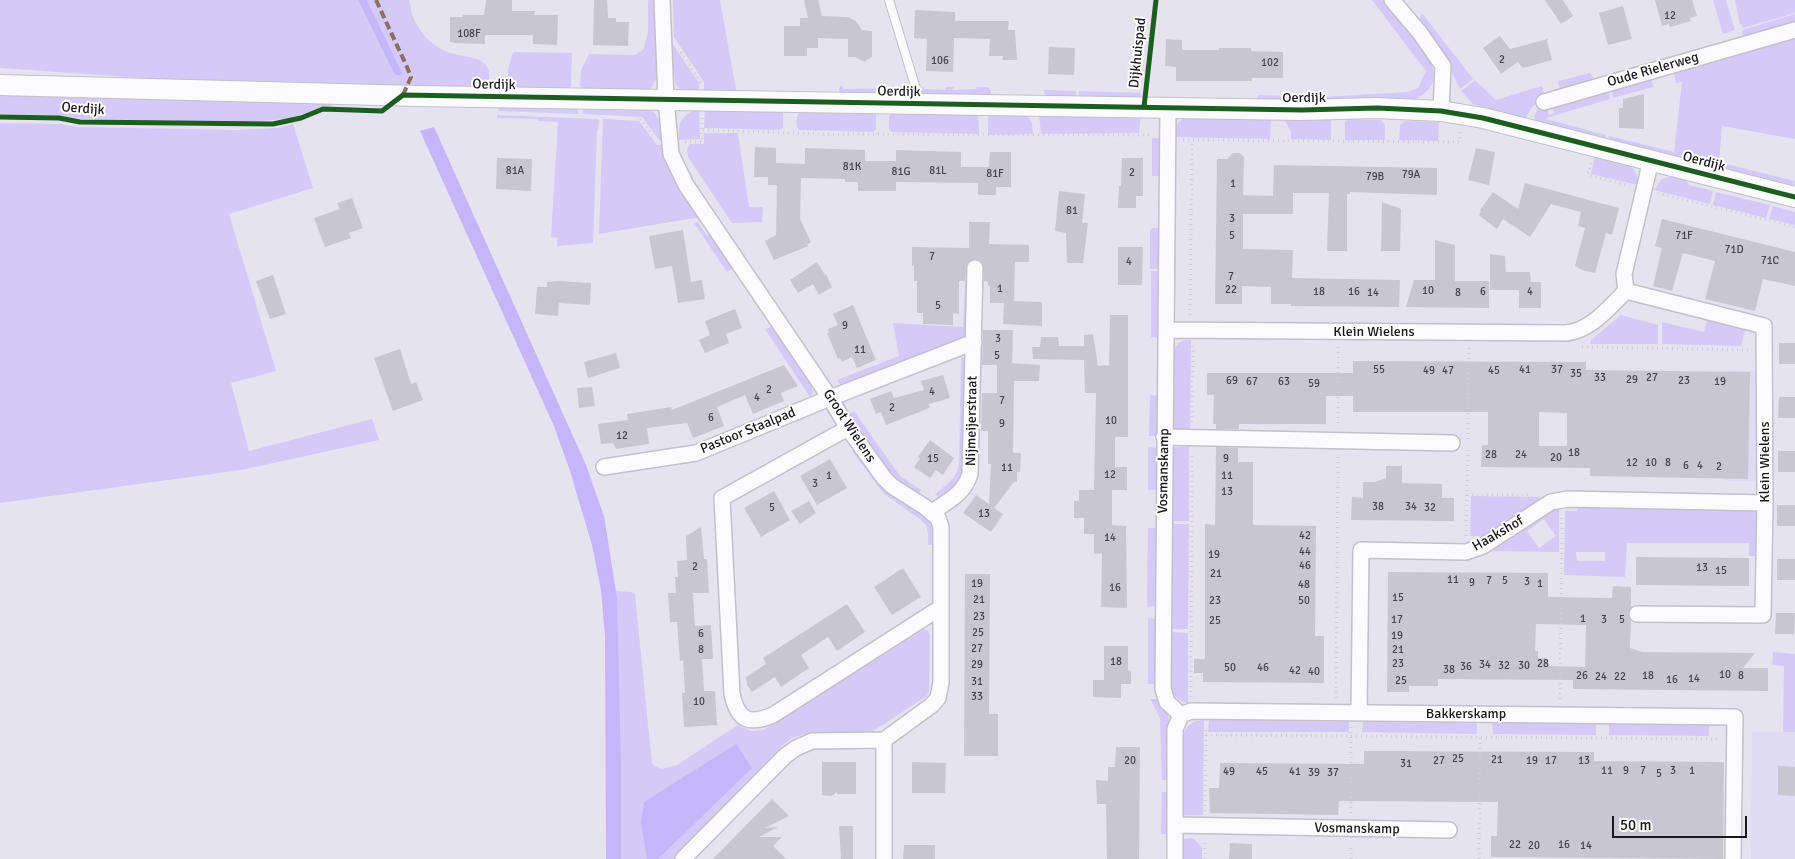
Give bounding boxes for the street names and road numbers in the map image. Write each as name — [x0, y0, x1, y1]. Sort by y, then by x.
street label: Dijkhuispad — [1126, 17, 1150, 89]
street label: Oude Rielerweg — [1605, 49, 1701, 91]
street label: Oerdijk — [472, 76, 516, 94]
street label: Oerdijk — [877, 83, 921, 101]
street label: Oerdijk — [1282, 90, 1326, 106]
street label: Oerdijk — [61, 99, 105, 119]
street label: Oerdijk — [1681, 148, 1727, 176]
street label: Klein Wielens — [1333, 324, 1415, 340]
street label: Nijmeijerstraat — [963, 376, 981, 466]
street label: Groot Wielens — [819, 386, 879, 466]
street label: Pastoor Staalpad — [698, 404, 798, 458]
street label: Klein Wielens — [1757, 421, 1773, 503]
street label: Vosmanskamp — [1155, 428, 1173, 514]
street label: Haakshof — [1469, 513, 1527, 555]
street label: Bakkerskamp — [1426, 706, 1506, 722]
street label: Vosmanskamp — [1314, 820, 1400, 838]

